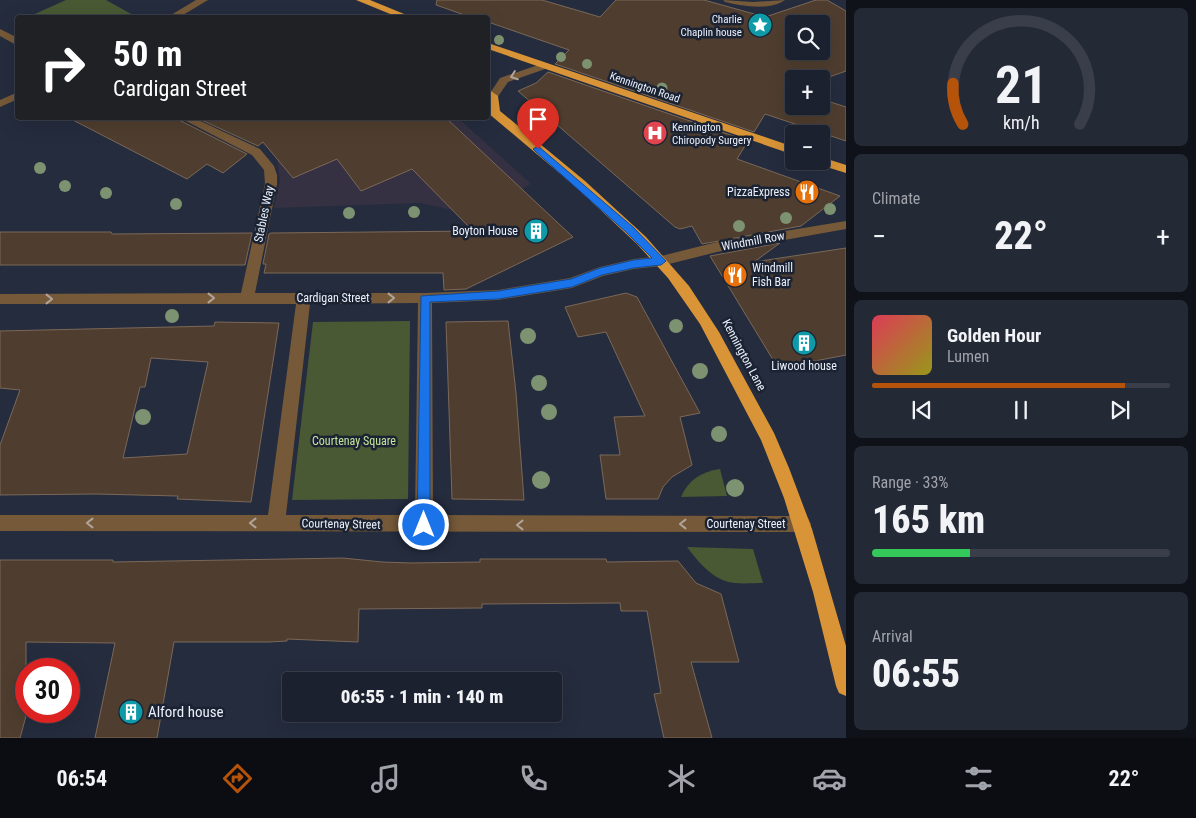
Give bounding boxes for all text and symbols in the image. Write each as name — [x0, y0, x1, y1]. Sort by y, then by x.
place icon: Charlie Chaplin house — [747, 12, 773, 38]
place label: Charlie Chaplin house — [681, 13, 742, 39]
map controls — [785, 15, 830, 170]
button: search — [785, 15, 830, 60]
text: 50 m — [113, 34, 182, 75]
icon: right — [30, 35, 95, 100]
text: 21 — [995, 55, 1047, 116]
street label: Kennington Road — [608, 69, 682, 106]
one-way arrow — [511, 70, 519, 80]
button: + — [785, 70, 830, 115]
text: Cardigan Street — [113, 76, 247, 101]
pin — [517, 98, 559, 149]
icon: arrive — [524, 105, 552, 133]
text: km/h — [1003, 112, 1039, 133]
hospital icon: Kennington Chiropody Surgery — [642, 120, 668, 146]
place label: Kennington Chiropody Surgery — [672, 121, 752, 147]
button: − — [785, 125, 830, 170]
restaurant icon: PizzaExpress — [794, 179, 820, 205]
street label: Stables Way — [251, 184, 277, 244]
place label: PizzaExpress — [727, 185, 790, 199]
text: Climate — [872, 189, 920, 208]
text: 22° — [994, 214, 1048, 258]
building icon: Boyton House — [523, 218, 549, 244]
text: − — [872, 220, 886, 253]
text: + — [1156, 220, 1170, 253]
place label: Boyton House — [452, 224, 518, 238]
street label: Windmill Row — [720, 229, 786, 253]
place label: Windmill Fish Bar — [752, 261, 793, 289]
restaurant icon: Windmill Fish Bar — [722, 262, 748, 288]
street label: Cardigan Street — [296, 291, 370, 305]
one-way arrow — [208, 293, 215, 303]
one-way arrow — [388, 293, 395, 303]
one-way arrow — [45, 294, 53, 304]
street label: Kennington Lane — [719, 317, 769, 394]
text: Golden Hour — [947, 324, 1041, 347]
building icon: Liwood house — [791, 330, 817, 356]
text: Lumen — [947, 347, 989, 366]
place label: Liwood house — [771, 359, 837, 373]
icon: previous — [908, 396, 936, 424]
icon: pause — [1007, 396, 1035, 424]
icon: next — [1106, 396, 1134, 424]
park label: Courtenay Square — [312, 434, 396, 448]
text: Range · 33% — [872, 473, 948, 492]
position arrow — [397, 498, 449, 550]
text: 165 km — [872, 498, 985, 542]
street label: Courtenay Street — [301, 516, 381, 532]
street label: Courtenay Street — [706, 517, 786, 531]
one-way arrow — [86, 518, 94, 528]
one-way arrow — [248, 518, 256, 528]
one-way arrow — [679, 519, 686, 529]
one-way arrow — [516, 520, 524, 530]
text: Arrival — [872, 627, 913, 646]
text: 06:55 — [872, 652, 960, 696]
speed limit sign: 30 — [15, 658, 80, 723]
text: 06:55 · 1 min · 140 m — [341, 685, 503, 708]
building icon: Alford house — [118, 699, 144, 725]
place label: Alford house — [148, 703, 224, 721]
icon: directions — [220, 761, 255, 796]
icon: music — [368, 761, 403, 796]
icon: phone — [516, 761, 551, 796]
icon: climate — [664, 761, 699, 796]
icon: car — [812, 761, 847, 796]
icon: filters — [961, 761, 996, 796]
text: 06:54 — [57, 766, 107, 791]
text: 22° — [1109, 766, 1139, 791]

